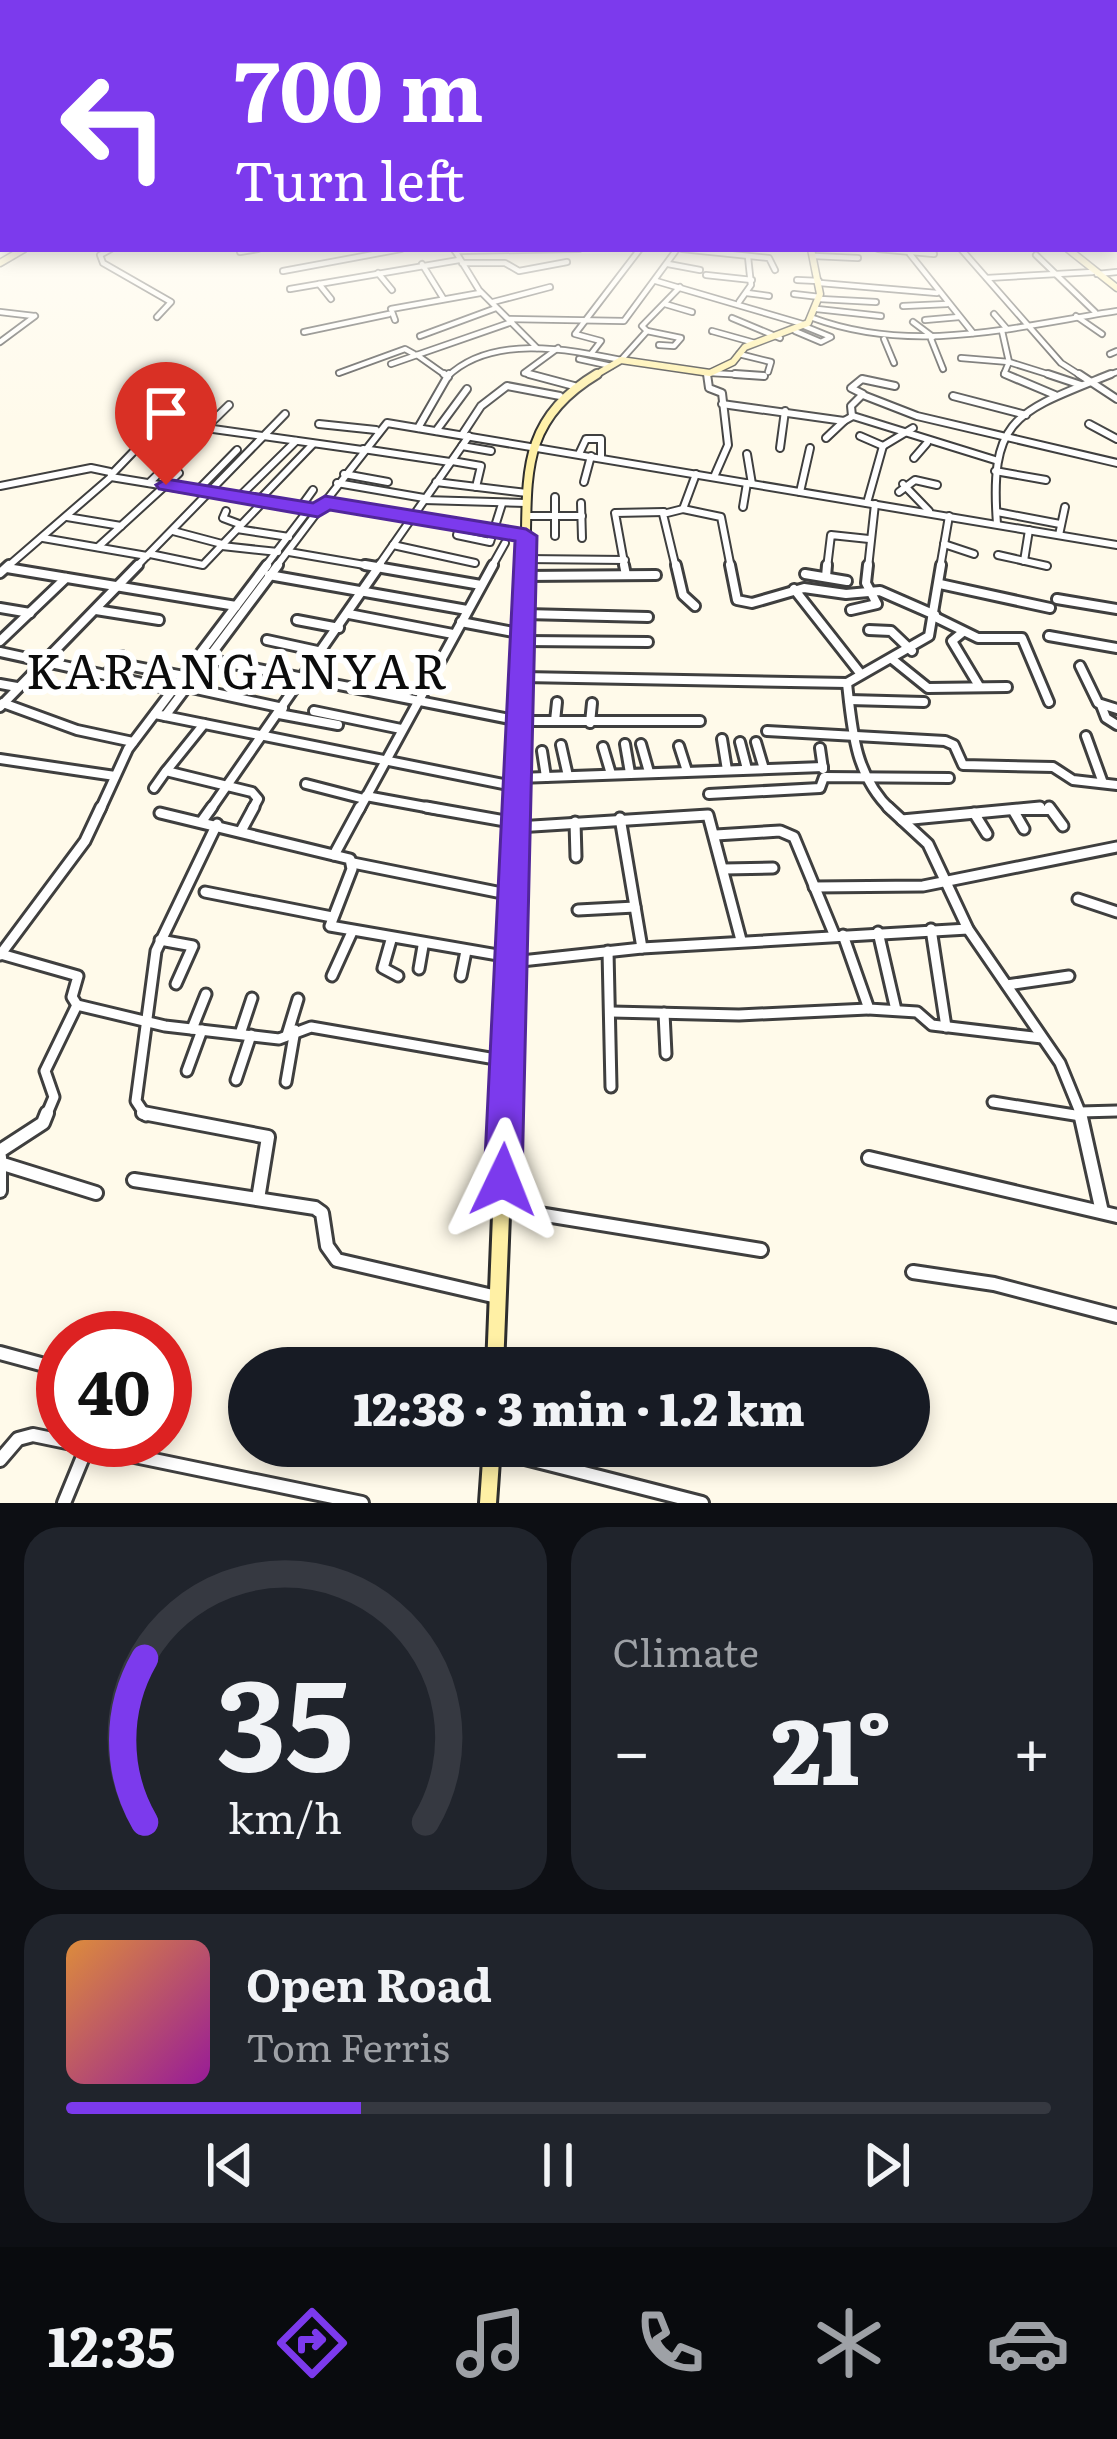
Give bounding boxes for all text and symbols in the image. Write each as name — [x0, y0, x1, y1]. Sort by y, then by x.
text: 700 m — [234, 23, 484, 148]
icon: left — [36, 48, 192, 204]
text: Turn left — [234, 137, 465, 218]
pin — [115, 362, 217, 485]
icon: arrive — [133, 380, 199, 446]
district label: KARANGANYAR — [26, 633, 450, 704]
position arrow — [440, 1117, 566, 1243]
speed limit sign: 40 — [36, 1311, 192, 1467]
text: 12:38 · 3 min · 1.2 km — [353, 1373, 805, 1440]
text: Climate — [613, 1621, 759, 1679]
text: 35 — [217, 1624, 354, 1809]
text: 21° — [772, 1679, 892, 1813]
text: − — [613, 1698, 651, 1796]
text: + — [1013, 1698, 1051, 1796]
text: km/h — [228, 1783, 342, 1846]
text: Open Road — [246, 1949, 492, 2016]
text: Tom Ferris — [246, 2016, 450, 2074]
icon: previous — [197, 2132, 263, 2198]
icon: pause — [525, 2132, 591, 2198]
icon: next — [854, 2132, 920, 2198]
icon: directions — [270, 2301, 354, 2385]
icon: music — [449, 2301, 533, 2385]
icon: phone — [628, 2301, 712, 2385]
icon: climate — [807, 2301, 891, 2385]
icon: car — [986, 2301, 1070, 2385]
text: 12:35 — [47, 2303, 175, 2384]

